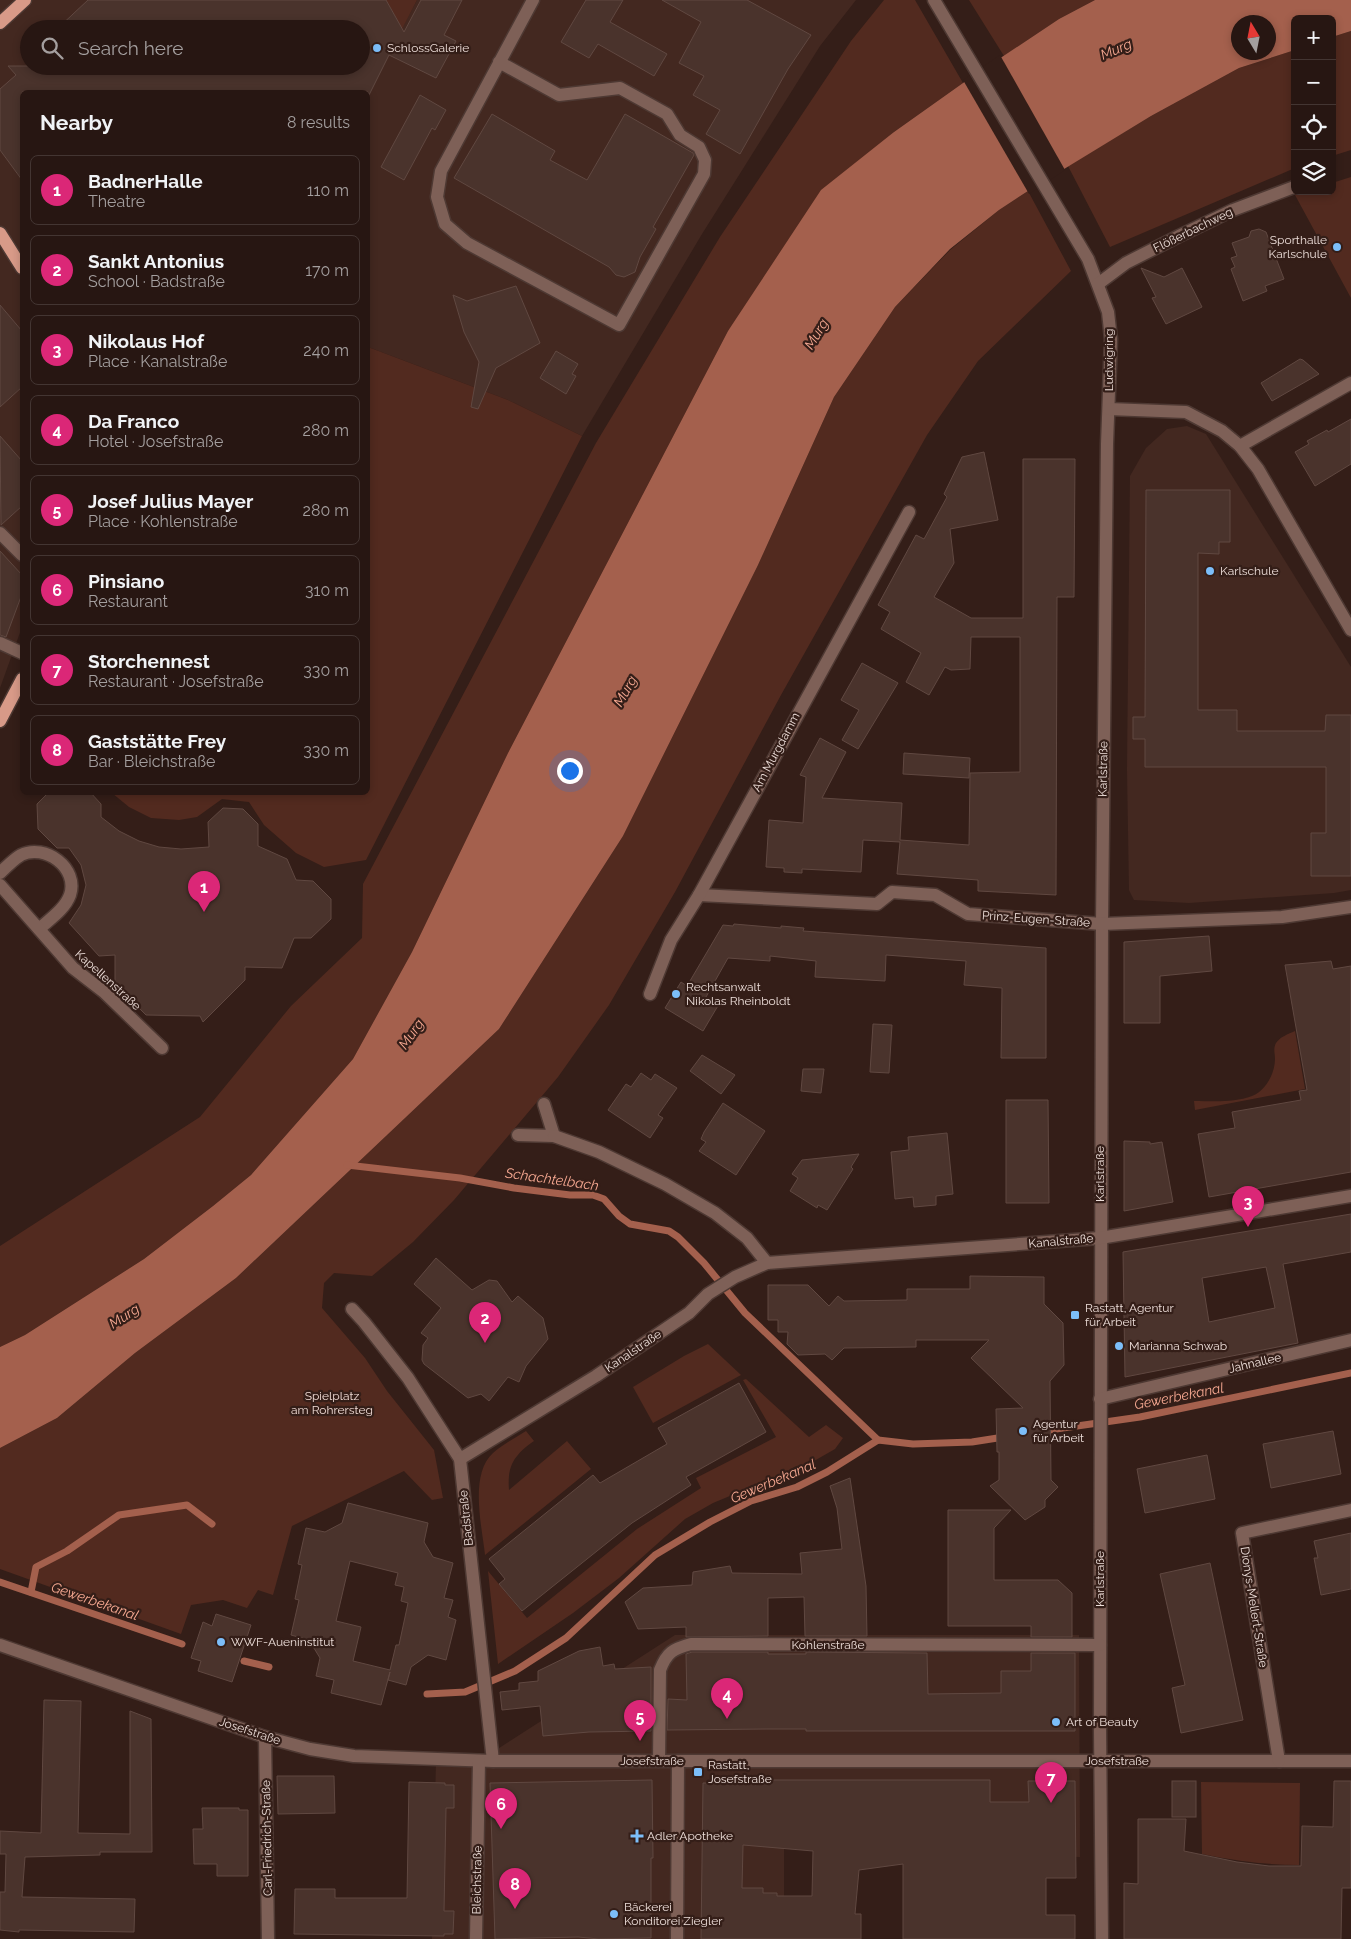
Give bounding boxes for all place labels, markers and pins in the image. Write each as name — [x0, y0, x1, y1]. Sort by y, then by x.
place label: SchlossGalerie — [387, 41, 469, 55]
marker: SchlossGalerie — [371, 42, 383, 54]
place label: Sporthalle Karlschule — [1268, 233, 1327, 261]
marker: Sporthalle Karlschule — [1331, 241, 1343, 253]
place label: Karlschule — [1220, 564, 1279, 578]
marker: Karlschule — [1204, 565, 1216, 577]
pin: 1 — [188, 871, 220, 912]
place label: Rechtsanwalt Nikolas Rheinboldt — [686, 980, 790, 1008]
marker: Rechtsanwalt Nikolas Rheinboldt — [670, 988, 682, 1000]
pin: 3 — [1232, 1186, 1264, 1227]
place label: Rastatt, Agentur für Arbeit — [1085, 1301, 1174, 1329]
pin: 2 — [469, 1302, 501, 1343]
marker: Rastatt, Agentur für Arbeit — [1069, 1309, 1081, 1321]
place label: Marianna Schwab — [1129, 1339, 1227, 1353]
marker: Marianna Schwab — [1113, 1340, 1125, 1352]
place label: Agentur für Arbeit — [1033, 1417, 1084, 1445]
marker: Agentur für Arbeit — [1017, 1425, 1029, 1437]
place label: WWF-Aueninstitut — [231, 1635, 334, 1649]
marker: WWF-Aueninstitut — [215, 1636, 227, 1648]
pin: 4 — [711, 1678, 743, 1719]
pin: 5 — [624, 1700, 656, 1741]
place label: Art of Beauty — [1066, 1715, 1139, 1729]
marker: Art of Beauty — [1050, 1716, 1062, 1728]
place label: Rastatt, Josefstraße — [708, 1758, 772, 1786]
pin: 7 — [1035, 1762, 1067, 1803]
marker: Rastatt, Josefstraße — [692, 1766, 704, 1778]
pin: 6 — [485, 1788, 517, 1829]
place label: Adler Apotheke — [647, 1829, 733, 1843]
marker: Adler Apotheke — [631, 1830, 643, 1842]
pin: 8 — [499, 1868, 531, 1909]
place label: Bäckerei Konditorei Ziegler — [624, 1900, 723, 1928]
marker: Bäckerei Konditorei Ziegler — [608, 1908, 620, 1920]

